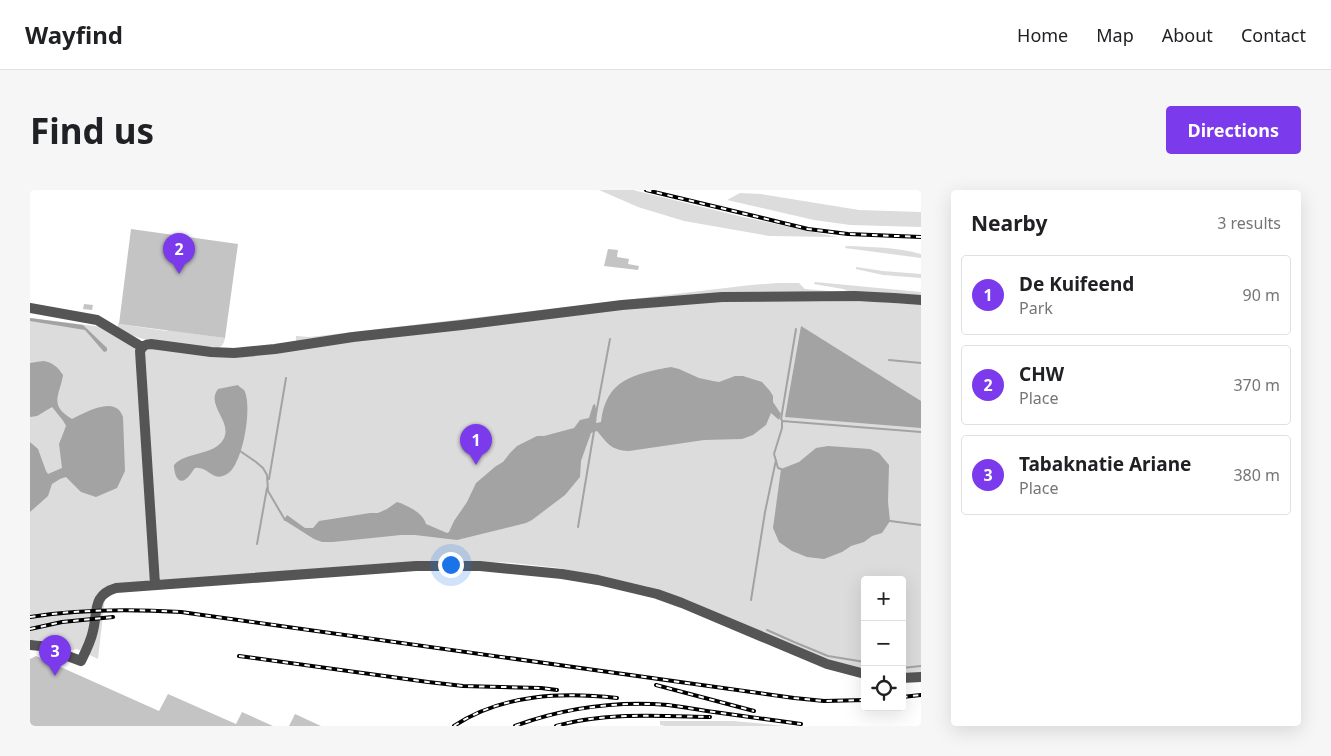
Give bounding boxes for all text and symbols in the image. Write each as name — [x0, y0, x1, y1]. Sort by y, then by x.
text: Wayfind — [25, 18, 123, 51]
text: Home — [1017, 23, 1068, 47]
text: Map — [1096, 23, 1134, 47]
text: About — [1162, 23, 1213, 47]
text: Contact — [1241, 23, 1306, 47]
button: Directions — [1166, 106, 1301, 154]
text: Find us — [30, 107, 154, 154]
text: Nearby — [971, 209, 1047, 237]
text: 3 results — [1217, 212, 1281, 234]
pin: 2 — [163, 233, 195, 274]
text: De Kuifeend — [1019, 271, 1134, 297]
text: 1 — [983, 284, 993, 306]
text: 90 m — [1243, 284, 1280, 306]
text: Park — [1019, 297, 1053, 319]
text: CHW — [1019, 361, 1064, 387]
text: 2 — [983, 374, 993, 396]
text: 370 m — [1233, 374, 1280, 396]
text: Place — [1019, 387, 1059, 409]
pin: 1 — [460, 424, 492, 465]
text: Tabaknatie Ariane — [1019, 451, 1191, 477]
text: 3 — [983, 464, 993, 486]
text: 380 m — [1233, 464, 1280, 486]
text: Place — [1019, 477, 1059, 499]
your location — [438, 552, 464, 578]
map controls — [861, 576, 906, 711]
button: + — [861, 576, 906, 621]
button: − — [861, 621, 906, 666]
pin: 3 — [39, 635, 71, 676]
button: locate — [861, 666, 906, 711]

